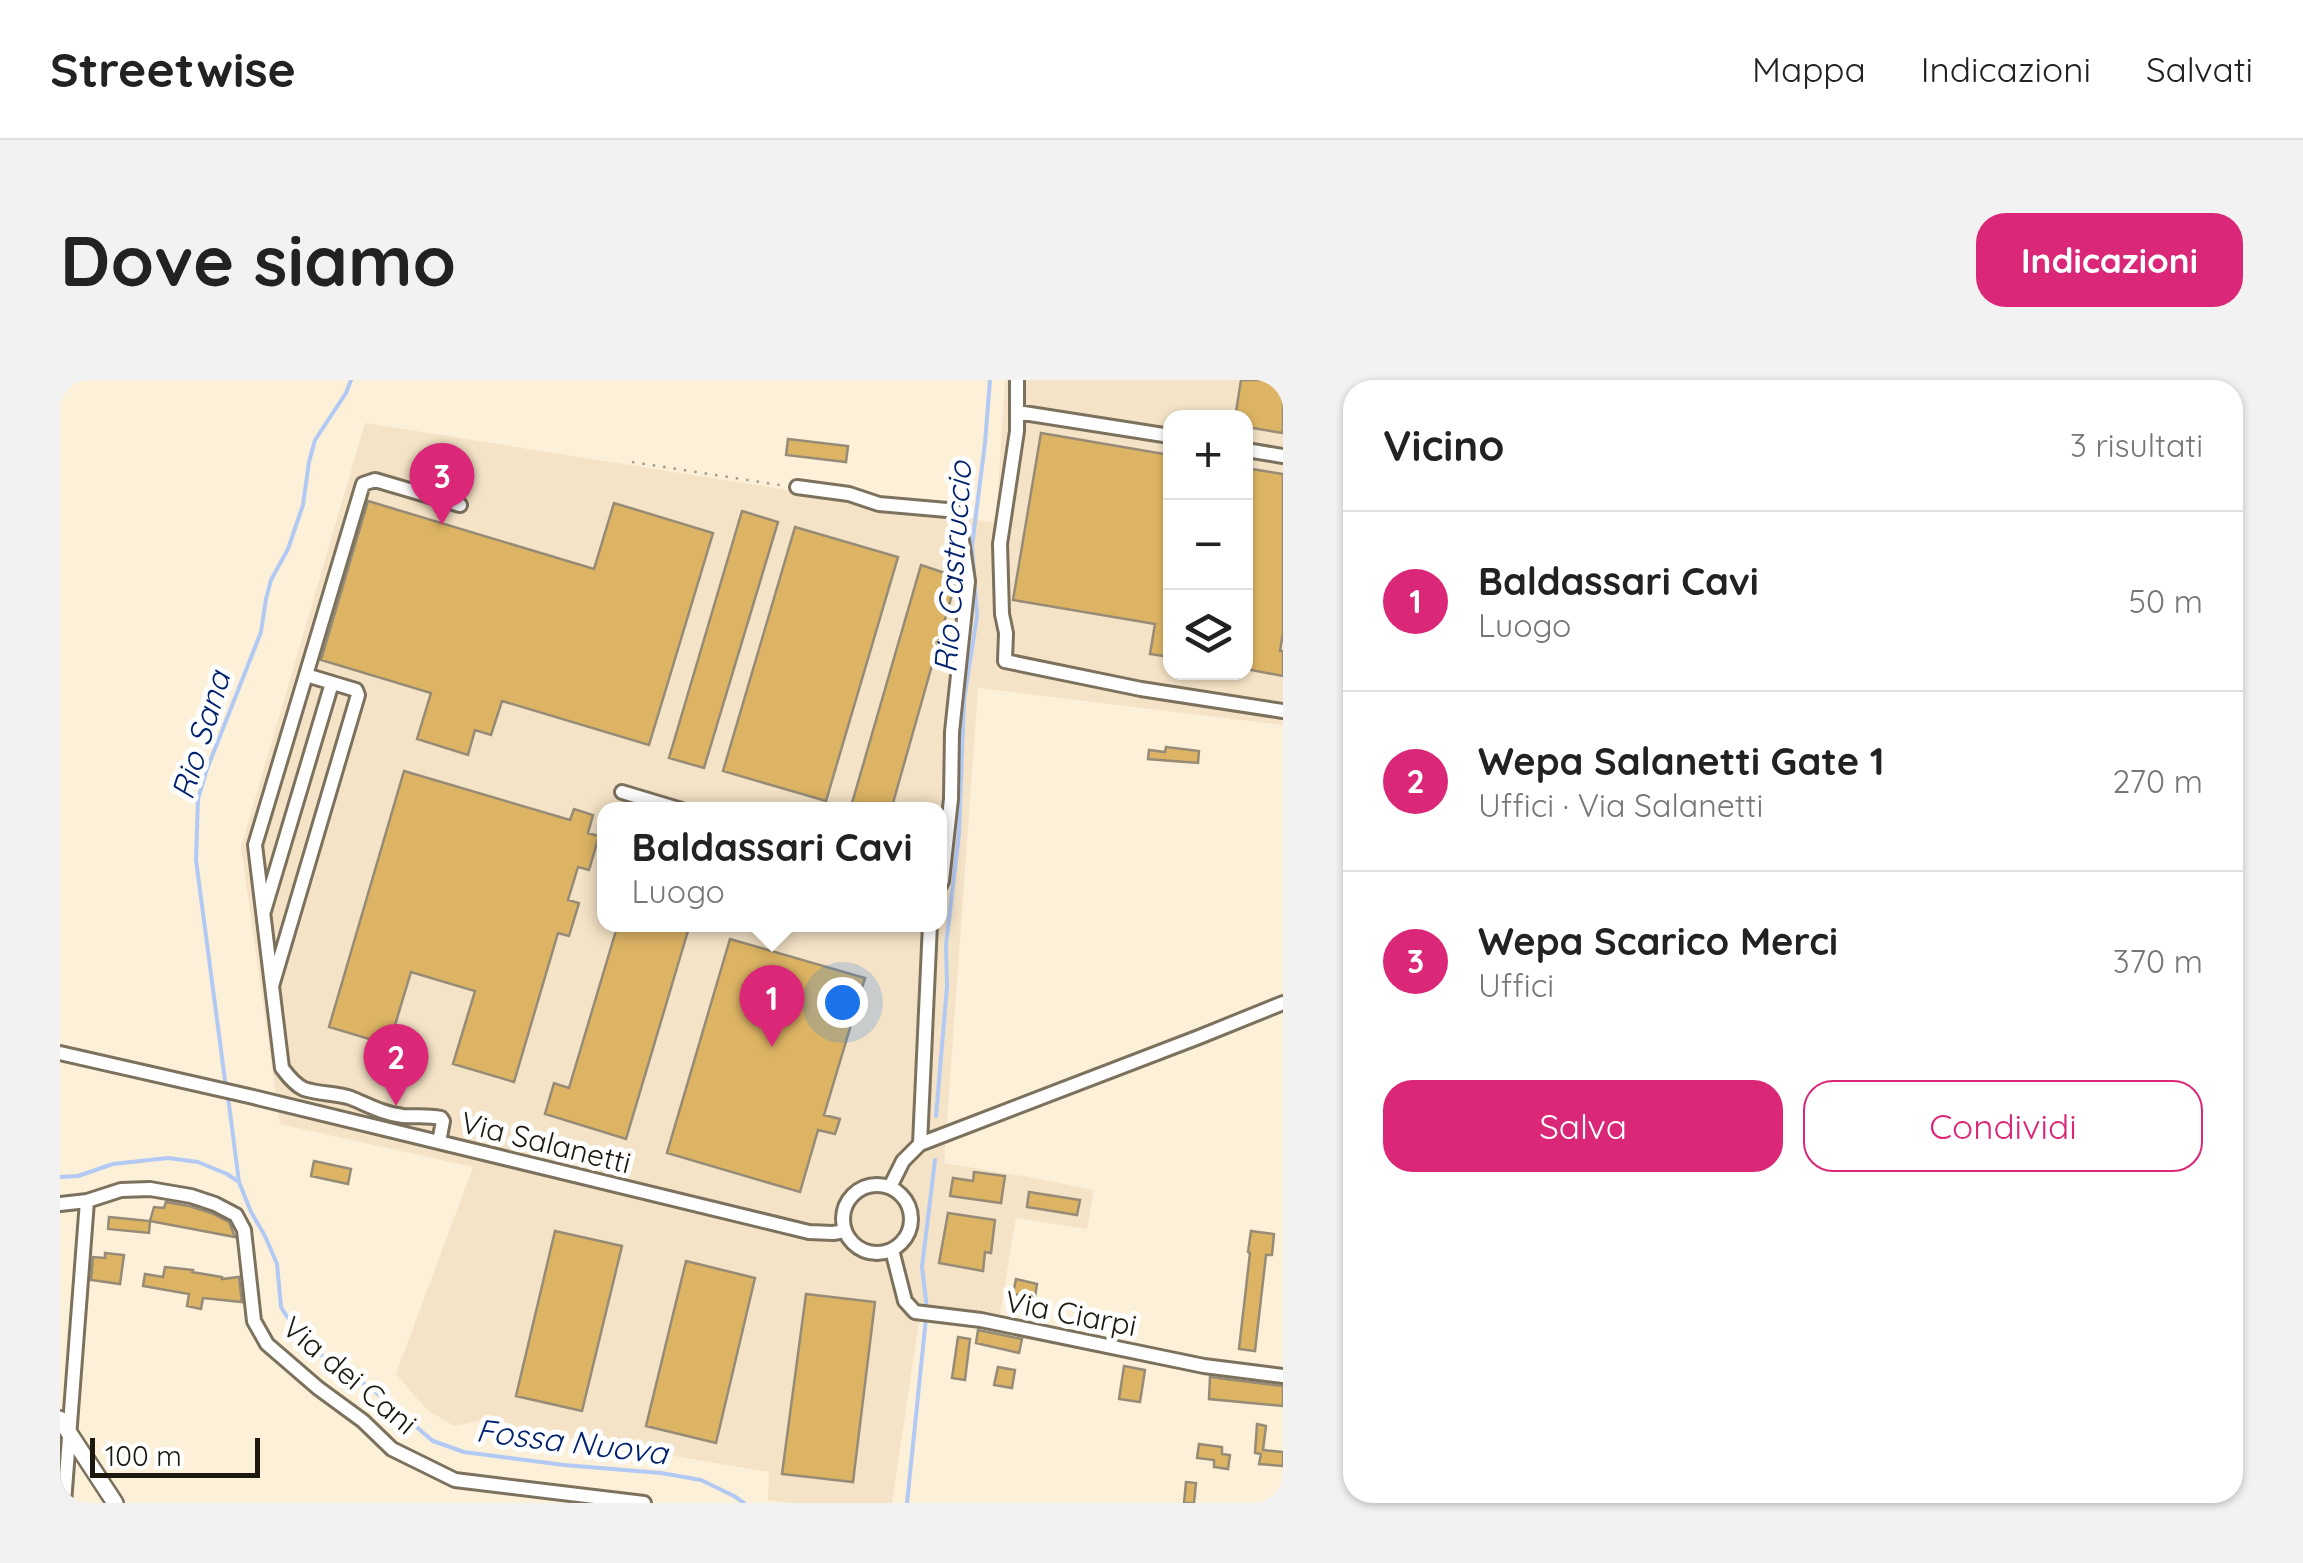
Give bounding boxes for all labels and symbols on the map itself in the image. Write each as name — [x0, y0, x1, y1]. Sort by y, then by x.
pin: 3 — [410, 442, 474, 525]
water label: Rio Castruccio — [925, 458, 979, 674]
water label: Rio Sana — [162, 665, 239, 804]
pin: 1 — [740, 964, 804, 1047]
your location — [817, 977, 868, 1028]
pin: 2 — [364, 1024, 428, 1106]
street label: Via Salanetti — [457, 1103, 635, 1181]
street label: Via Ciarpi — [1002, 1282, 1140, 1344]
street label: Via dei Cani — [275, 1308, 425, 1442]
water label: Fossa Nuova — [474, 1409, 671, 1473]
scale bar — [90, 1433, 260, 1478]

